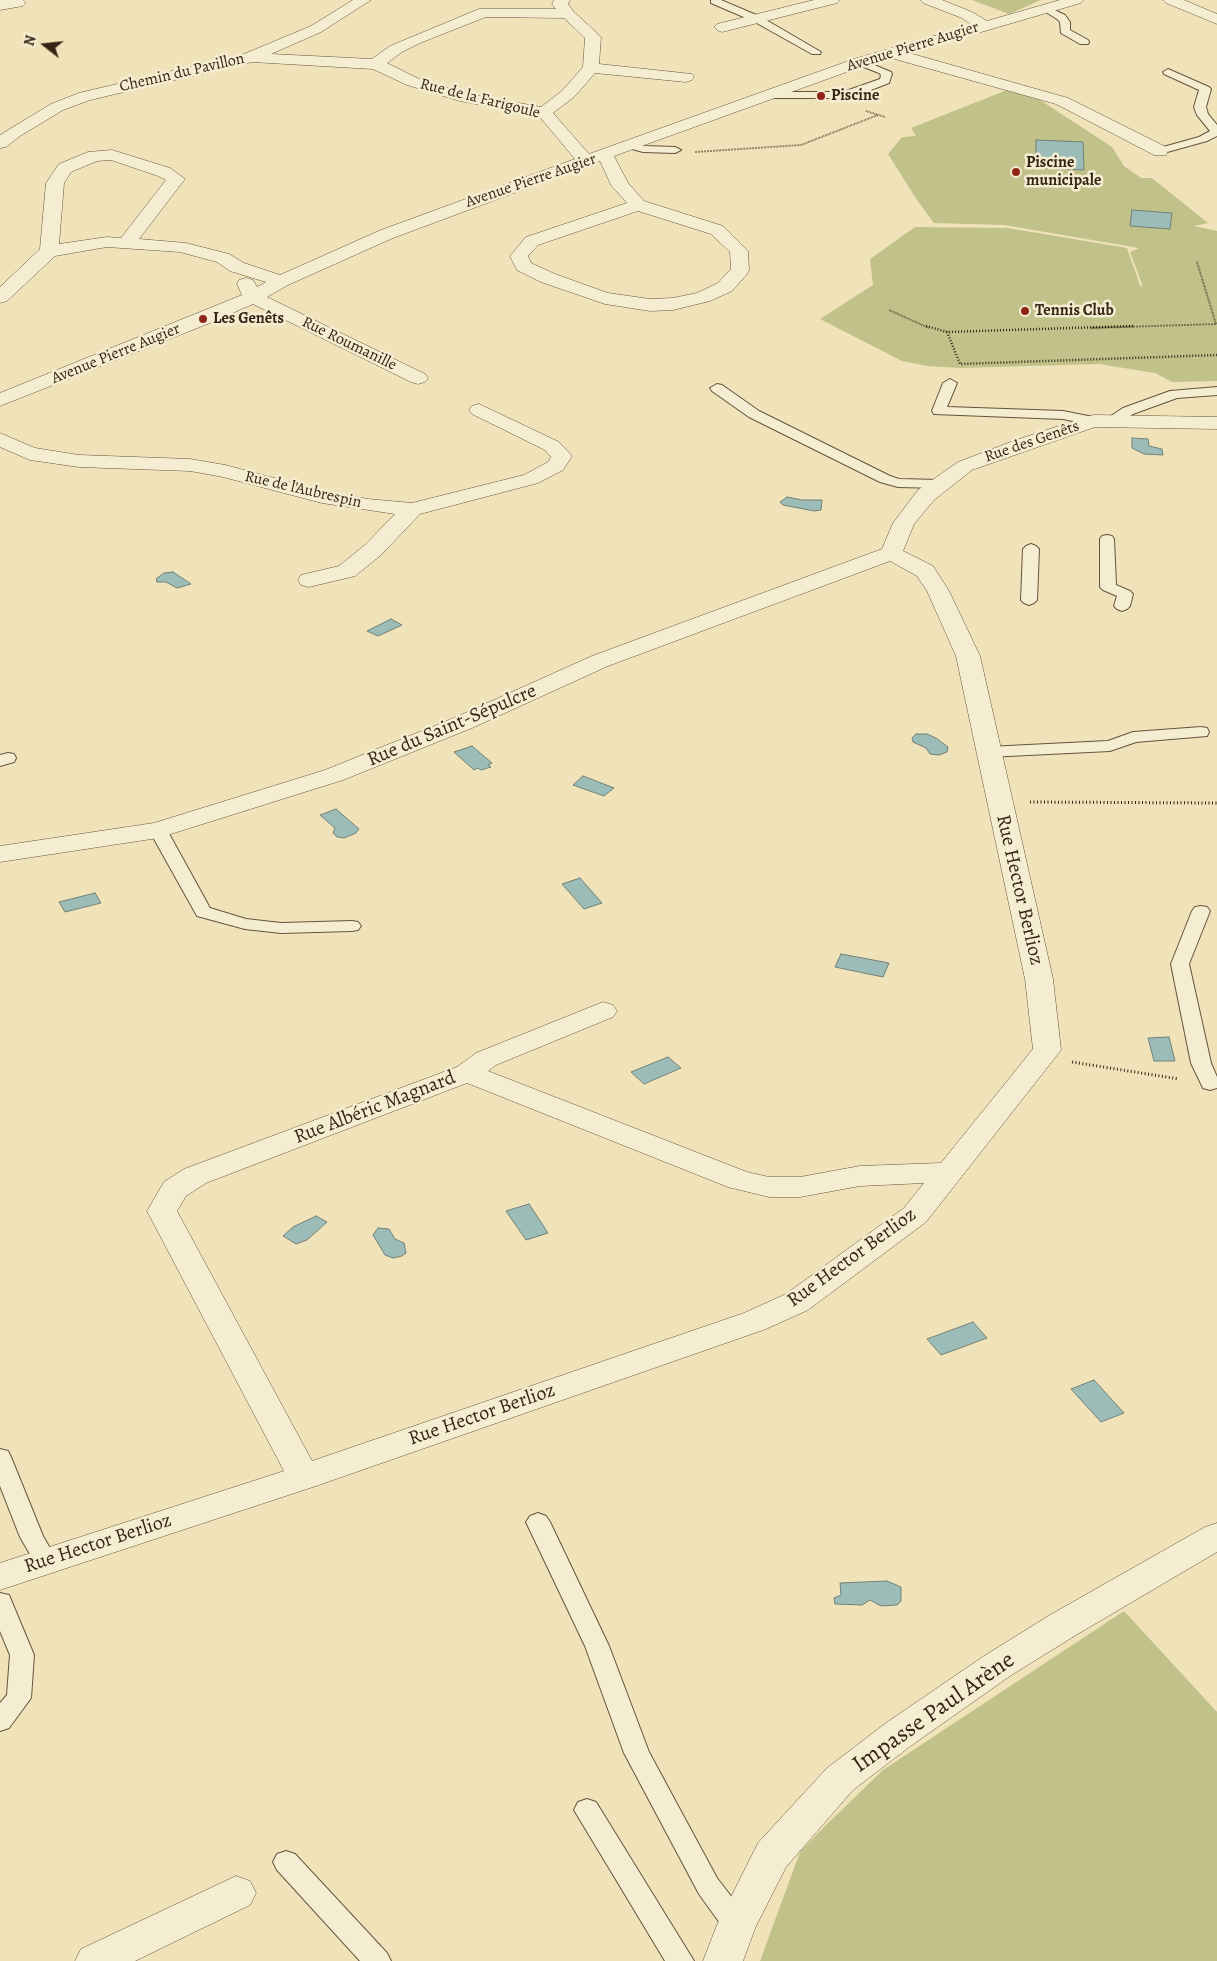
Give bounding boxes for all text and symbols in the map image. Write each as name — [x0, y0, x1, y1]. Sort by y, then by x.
street label: Avenue Pierre Augier — [845, 18, 981, 76]
north arrow — [20, 20, 70, 70]
text: N — [20, 33, 41, 48]
street label: Chemin du Pavillon — [118, 49, 246, 97]
street label: Rue de la Farigoule — [418, 75, 542, 123]
place label: Piscine — [831, 86, 879, 106]
marker: Piscine — [815, 90, 827, 102]
street label: Avenue Pierre Augier — [463, 150, 599, 212]
place label: Piscine municipale — [1026, 153, 1101, 191]
marker: Piscine municipale — [1010, 166, 1022, 178]
place label: Tennis Club — [1035, 301, 1114, 321]
marker: Tennis Club — [1019, 305, 1031, 317]
place label: Les Genêts — [213, 309, 284, 329]
marker: Les Genêts — [197, 313, 209, 325]
street label: Rue Roumanille — [298, 313, 400, 375]
street label: Avenue Pierre Augier — [49, 319, 183, 389]
street label: Rue des Genêts — [982, 417, 1082, 467]
street label: Rue de l'Aubrespin — [243, 467, 363, 513]
street label: Rue du Saint-Sépulcre — [364, 679, 540, 773]
street label: Rue Hector Berlioz — [990, 812, 1048, 968]
street label: Rue Albéric Magnard — [291, 1066, 459, 1150]
street label: Rue Hector Berlioz — [783, 1203, 921, 1313]
street label: Rue Hector Berlioz — [405, 1379, 559, 1451]
street label: Rue Hector Berlioz — [21, 1509, 175, 1579]
street label: Impasse Paul Arène — [847, 1646, 1021, 1780]

